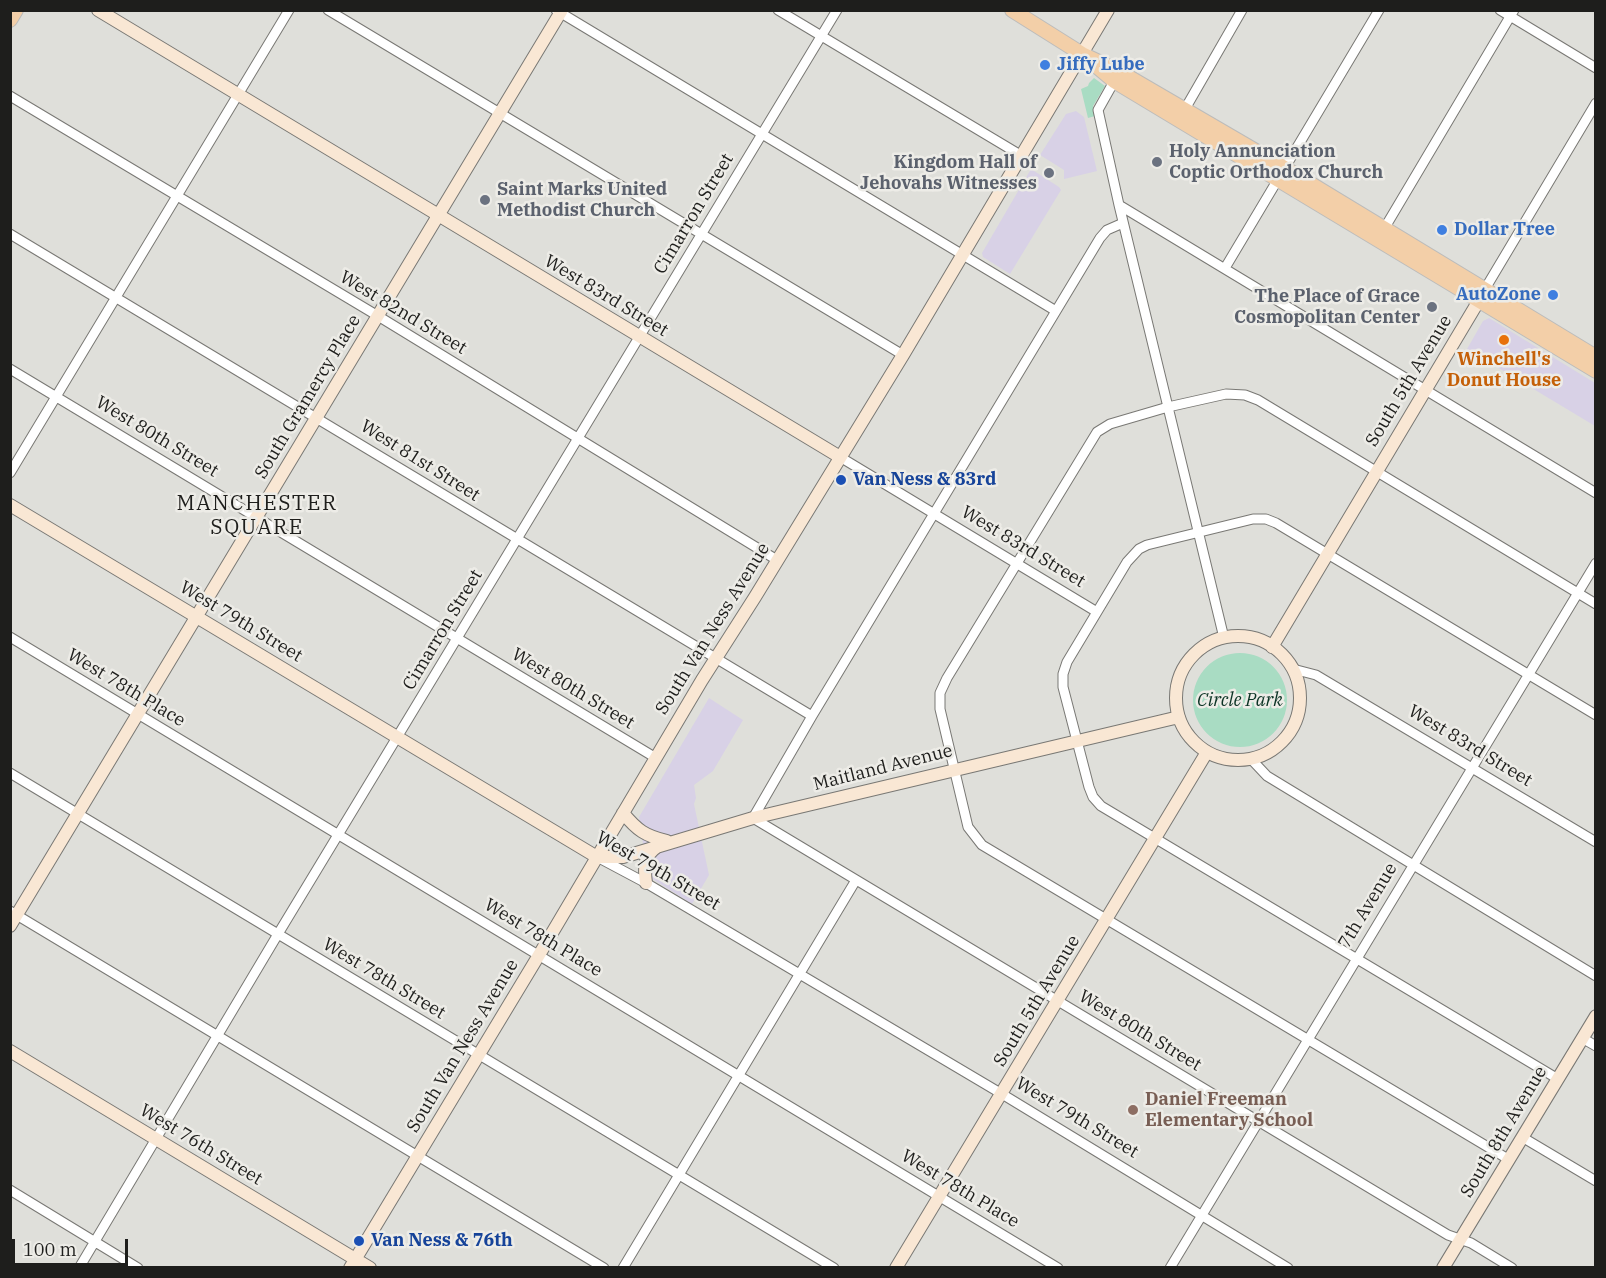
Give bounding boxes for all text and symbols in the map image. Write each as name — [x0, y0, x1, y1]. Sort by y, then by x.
place label: Jiffy Lube — [1057, 54, 1145, 76]
marker: Jiffy Lube — [1038, 58, 1052, 72]
place label: Holy Annunciation Coptic Orthodox Church — [1169, 141, 1383, 184]
street label: Cimarron Street — [650, 150, 738, 278]
place label: Kingdom Hall of Jehovahs Witnesses — [860, 152, 1037, 195]
marker: Holy Annunciation Coptic Orthodox Church — [1150, 155, 1164, 169]
marker: Kingdom Hall of Jehovahs Witnesses — [1042, 166, 1056, 180]
place label: Saint Marks United Methodist Church — [497, 179, 667, 222]
marker: Saint Marks United Methodist Church — [478, 193, 492, 207]
place label: Dollar Tree — [1454, 219, 1555, 241]
marker: Dollar Tree — [1435, 223, 1449, 237]
street label: West 83rd Street — [540, 251, 672, 341]
street label: West 82nd Street — [336, 267, 470, 359]
place label: AutoZone — [1456, 284, 1541, 306]
place label: The Place of Grace Cosmopolitan Center — [1234, 286, 1420, 328]
marker: AutoZone — [1546, 288, 1560, 302]
marker: The Place of Grace Cosmopolitan Center — [1425, 300, 1439, 314]
street label: South Gramercy Place — [250, 311, 366, 483]
street label: South 5th Avenue — [1361, 311, 1457, 451]
marker: Winchell's Donut House — [1497, 333, 1511, 347]
place label: Winchell's Donut House — [1447, 349, 1561, 392]
street label: West 80th Street — [92, 392, 222, 482]
street label: West 81st Street — [356, 416, 484, 506]
place label: Van Ness & 83rd — [853, 469, 996, 491]
marker: Van Ness & 83rd — [834, 473, 848, 487]
district label: MANCHESTER SQUARE — [176, 491, 338, 541]
street label: West 83rd Street — [957, 502, 1089, 592]
street label: South Van Ness Avenue — [651, 539, 775, 719]
street label: Cimarron Street — [399, 566, 487, 694]
street label: West 79th Street — [176, 577, 306, 667]
street label: West 78th Place — [63, 644, 189, 732]
street label: West 80th Street — [508, 644, 638, 734]
park label: Circle Park — [1197, 690, 1283, 712]
street label: West 83rd Street — [1404, 701, 1536, 791]
street label: Maitland Avenue — [811, 740, 955, 796]
street label: West 79th Street — [592, 827, 724, 915]
street label: 7th Avenue — [1334, 859, 1402, 953]
street label: West 78th Place — [480, 894, 606, 982]
street label: South 5th Avenue — [989, 931, 1085, 1071]
street label: West 78th Street — [319, 934, 449, 1024]
street label: South Van Ness Avenue — [403, 955, 523, 1137]
street label: West 80th Street — [1075, 986, 1205, 1076]
street label: South 8th Avenue — [1456, 1062, 1552, 1202]
street label: West 79th Street — [1012, 1073, 1142, 1163]
place label: Daniel Freeman Elementary School — [1145, 1089, 1313, 1132]
street label: West 76th Street — [136, 1100, 266, 1190]
marker: Daniel Freeman Elementary School — [1126, 1103, 1140, 1117]
street label: West 78th Place — [897, 1145, 1023, 1233]
scale bar — [15, 1227, 130, 1265]
place label: Van Ness & 76th — [371, 1230, 513, 1252]
marker: Van Ness & 76th — [352, 1234, 366, 1248]
text: 100 m — [23, 1238, 77, 1261]

